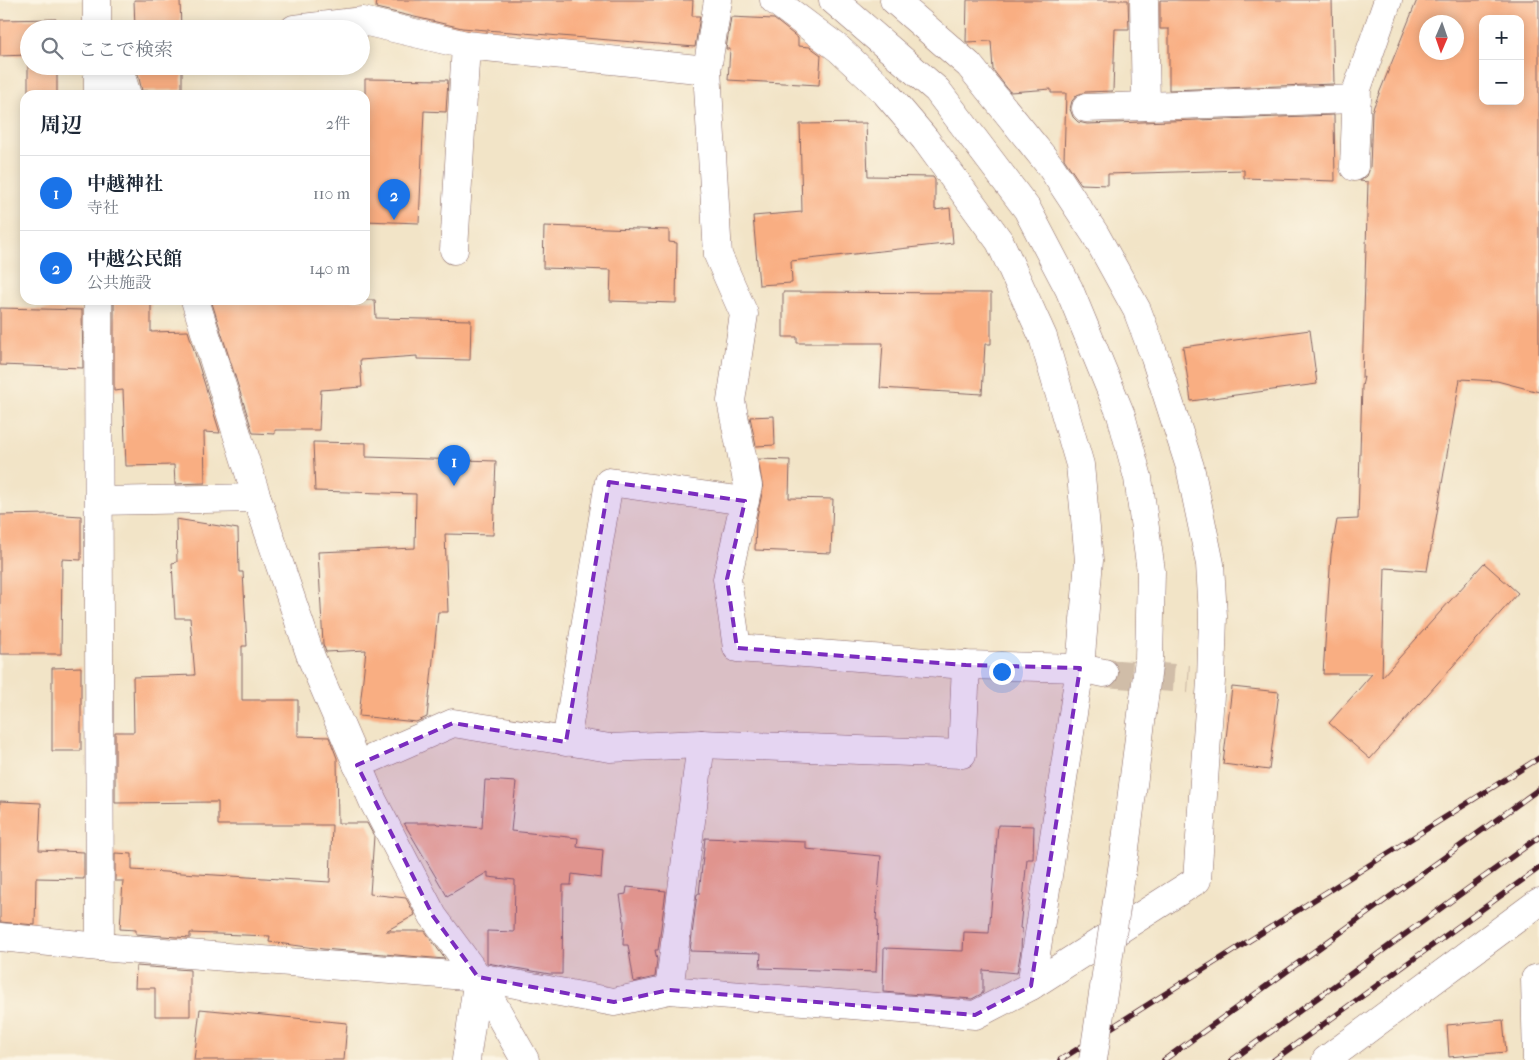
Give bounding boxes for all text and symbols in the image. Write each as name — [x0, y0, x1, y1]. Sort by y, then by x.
north arrow — [1419, 15, 1464, 60]
map controls — [1479, 15, 1524, 105]
button: + — [1479, 15, 1524, 60]
search box — [20, 20, 370, 75]
icon: search — [38, 34, 66, 62]
text: ここで検索 — [78, 39, 173, 61]
button: − — [1479, 60, 1524, 105]
text: 周辺 — [40, 113, 82, 137]
text: 2件 — [326, 114, 350, 133]
text: 中越神社 — [87, 173, 163, 195]
pin: 2 — [378, 179, 410, 220]
text: 1 — [53, 184, 59, 203]
text: 110 m — [313, 184, 350, 203]
text: 寺社 — [87, 198, 119, 217]
text: 中越公民館 — [87, 248, 182, 270]
text: 2 — [52, 259, 60, 278]
text: 140 m — [309, 259, 350, 278]
text: 公共施設 — [87, 273, 151, 292]
pin: 1 — [438, 445, 470, 486]
your location — [989, 659, 1015, 685]

